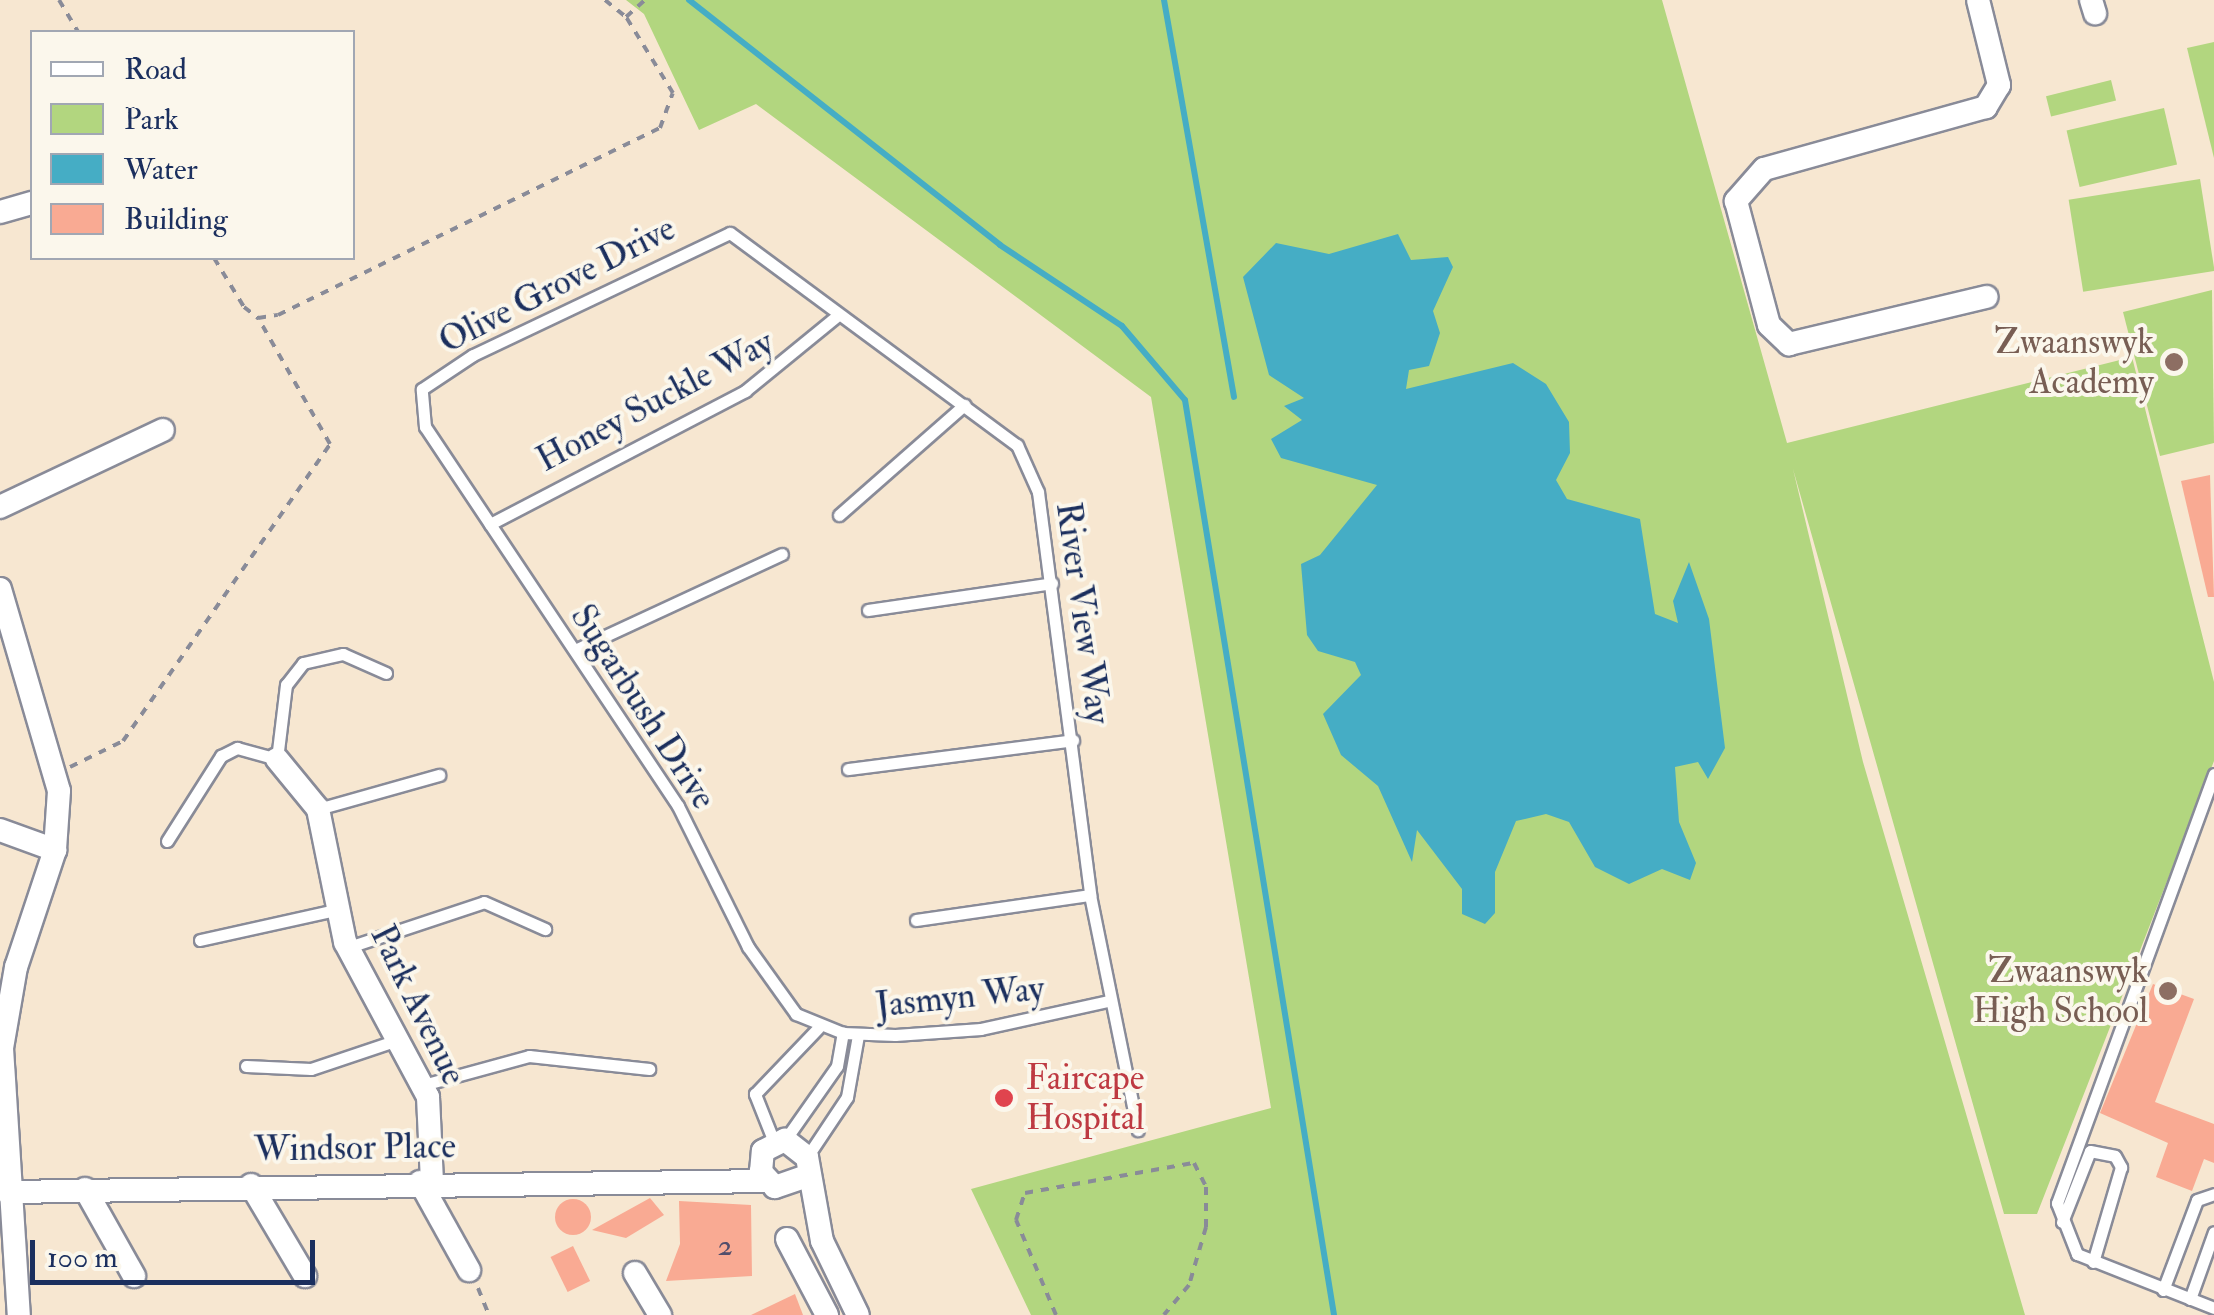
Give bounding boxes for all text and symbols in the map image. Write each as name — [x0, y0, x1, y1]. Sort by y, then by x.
legend — [30, 30, 355, 260]
text: Road — [124, 51, 187, 88]
text: Park — [124, 101, 179, 138]
text: Water — [124, 151, 198, 188]
text: Building — [124, 201, 228, 238]
street label: Olive Grove Drive — [432, 207, 682, 363]
street label: Honey Suckle Way — [530, 321, 780, 481]
place label: Zwaanswyk Academy — [1994, 321, 2154, 403]
marker: Zwaanswyk Academy — [2163, 351, 2185, 373]
street label: River View Way — [1047, 499, 1119, 727]
street label: Sugarbush Drive — [561, 597, 725, 817]
street label: Park Avenue — [361, 918, 475, 1092]
place label: Zwaanswyk High School — [1973, 950, 2148, 1032]
street label: Jasmyn Way — [874, 967, 1046, 1027]
marker: Zwaanswyk High School — [2157, 980, 2179, 1002]
place label: Faircape Hospital — [1026, 1057, 1144, 1139]
marker: Faircape Hospital — [991, 1085, 1017, 1111]
street label: Windsor Place — [254, 1125, 456, 1171]
scale bar — [35, 1220, 320, 1282]
house number: 2 — [717, 1228, 733, 1264]
text: 100 m — [47, 1239, 118, 1276]

